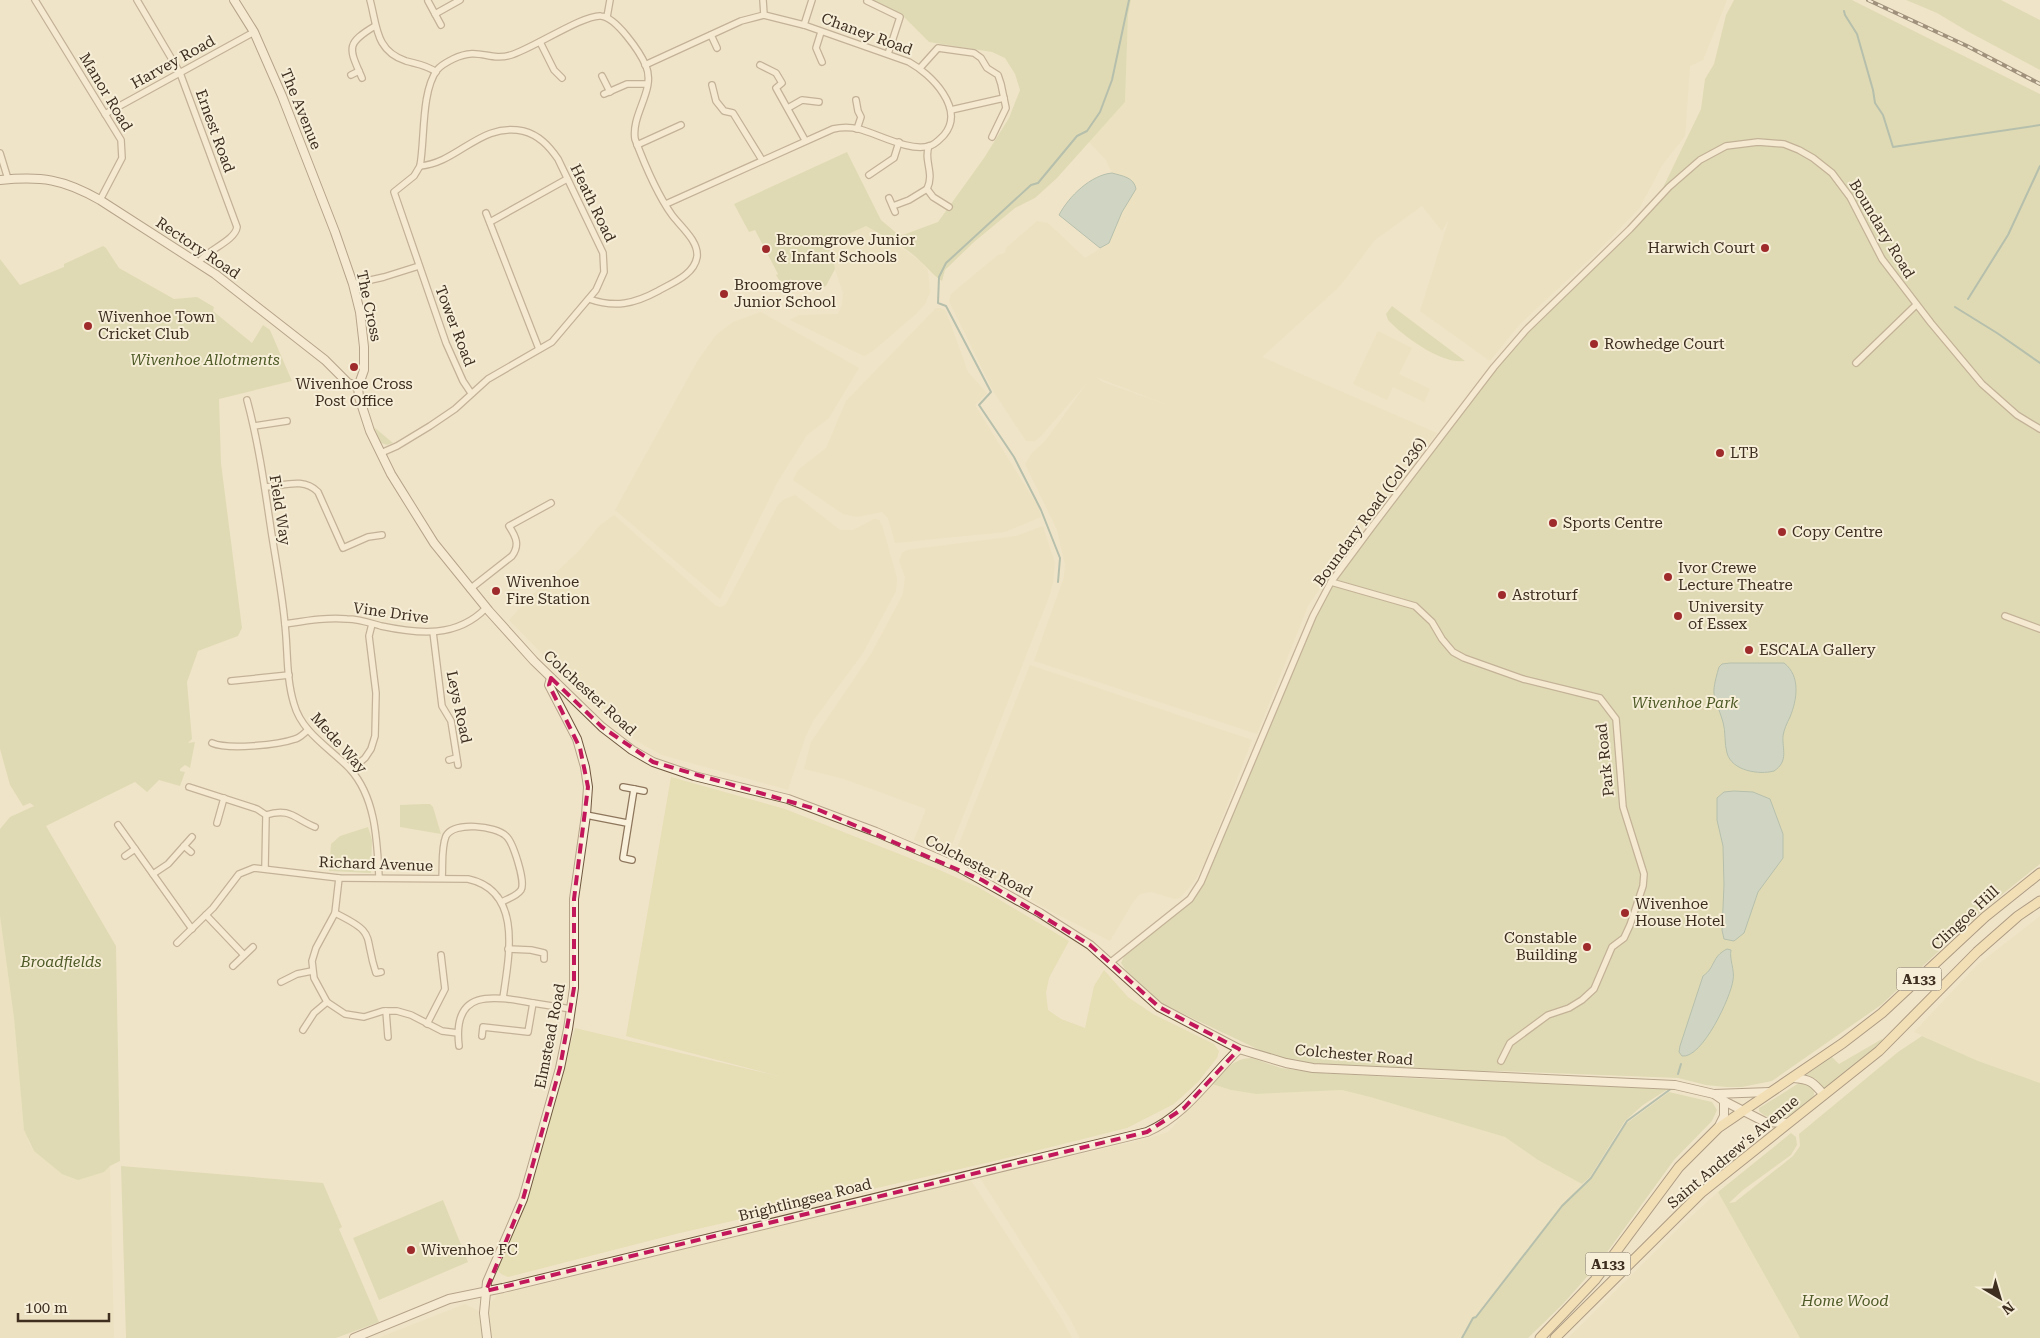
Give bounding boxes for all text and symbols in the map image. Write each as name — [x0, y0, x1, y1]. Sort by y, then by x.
street label: Chaney Road — [819, 9, 915, 59]
street label: Harvey Road — [128, 31, 218, 92]
street label: Manor Road — [76, 50, 137, 135]
street label: The Avenue — [277, 66, 325, 152]
street label: Ernest Road — [192, 87, 238, 175]
street label: Heath Road — [566, 161, 620, 245]
street label: Boundary Road — [1845, 176, 1919, 282]
street label: Rectory Road — [153, 213, 244, 283]
place label: Broomgrove Junior & Infant Schools — [776, 231, 915, 266]
place label: Harwich Court — [1648, 239, 1755, 257]
marker: Harwich Court — [1759, 242, 1771, 254]
marker: Broomgrove Junior & Infant Schools — [760, 243, 772, 255]
street label: The Cross — [353, 269, 385, 343]
place label: Broomgrove Junior School — [734, 276, 836, 311]
street label: Tower Road — [431, 283, 479, 369]
marker: Broomgrove Junior School — [718, 288, 730, 300]
place label: Wivenhoe Town Cricket Club — [98, 308, 215, 343]
marker: Wivenhoe Town Cricket Club — [82, 320, 94, 332]
place label: Rowhedge Court — [1604, 335, 1725, 353]
marker: Rowhedge Court — [1588, 338, 1600, 350]
park label: Wivenhoe Allotments — [130, 351, 280, 369]
marker: Wivenhoe Cross Post Office — [348, 361, 360, 373]
place label: Wivenhoe Cross Post Office — [295, 375, 413, 410]
street label: Boundary Road (Col 236) — [1310, 434, 1430, 590]
place label: LTB — [1730, 444, 1759, 462]
marker: LTB — [1714, 447, 1726, 459]
street label: Field Way — [266, 473, 294, 547]
place label: Sports Centre — [1563, 514, 1663, 532]
marker: Sports Centre — [1547, 517, 1559, 529]
place label: Copy Centre — [1792, 523, 1883, 541]
marker: Copy Centre — [1776, 526, 1788, 538]
place label: Ivor Crewe Lecture Theatre — [1678, 559, 1793, 594]
marker: Ivor Crewe Lecture Theatre — [1662, 571, 1674, 583]
place label: Wivenhoe Fire Station — [506, 573, 590, 608]
marker: Wivenhoe Fire Station — [490, 585, 502, 597]
place label: Astroturf — [1512, 586, 1579, 604]
marker: Astroturf — [1496, 589, 1508, 601]
place label: University of Essex — [1688, 598, 1764, 633]
street label: Vine Drive — [352, 599, 430, 627]
marker: University of Essex — [1672, 610, 1684, 622]
place label: ESCALA Gallery — [1759, 641, 1876, 659]
marker: ESCALA Gallery — [1743, 644, 1755, 656]
street label: Colchester Road — [540, 647, 640, 740]
street label: Leys Road — [443, 669, 476, 745]
park label: Wivenhoe Park — [1632, 694, 1739, 712]
street label: Mede Way — [307, 709, 371, 777]
street label: Park Road — [1592, 722, 1618, 798]
street label: Colchester Road — [922, 831, 1036, 901]
street label: Richard Avenue — [318, 853, 434, 875]
street label: Clingoe Hill — [1927, 882, 2003, 954]
place label: Wivenhoe House Hotel — [1635, 895, 1725, 930]
marker: Wivenhoe House Hotel — [1619, 907, 1631, 919]
place label: Constable Building — [1504, 929, 1577, 964]
marker: Constable Building — [1581, 941, 1593, 953]
park label: Broadfields — [20, 953, 101, 971]
road number: A133 — [1896, 968, 1942, 991]
street label: Elmstead Road — [531, 981, 569, 1090]
street label: Colchester Road — [1294, 1041, 1414, 1069]
street label: Saint Andrew's Avenue — [1664, 1092, 1802, 1212]
street label: Brightlingsea Road — [737, 1175, 874, 1225]
place label: Wivenhoe FC — [421, 1241, 518, 1259]
marker: Wivenhoe FC — [405, 1244, 417, 1256]
road number: A133 — [1586, 1252, 1630, 1276]
north arrow — [1975, 1273, 2025, 1323]
scale bar — [18, 1290, 109, 1322]
park label: Home Wood — [1800, 1292, 1889, 1310]
text: 100 m — [25, 1299, 68, 1317]
text: N — [1999, 1299, 2017, 1318]

